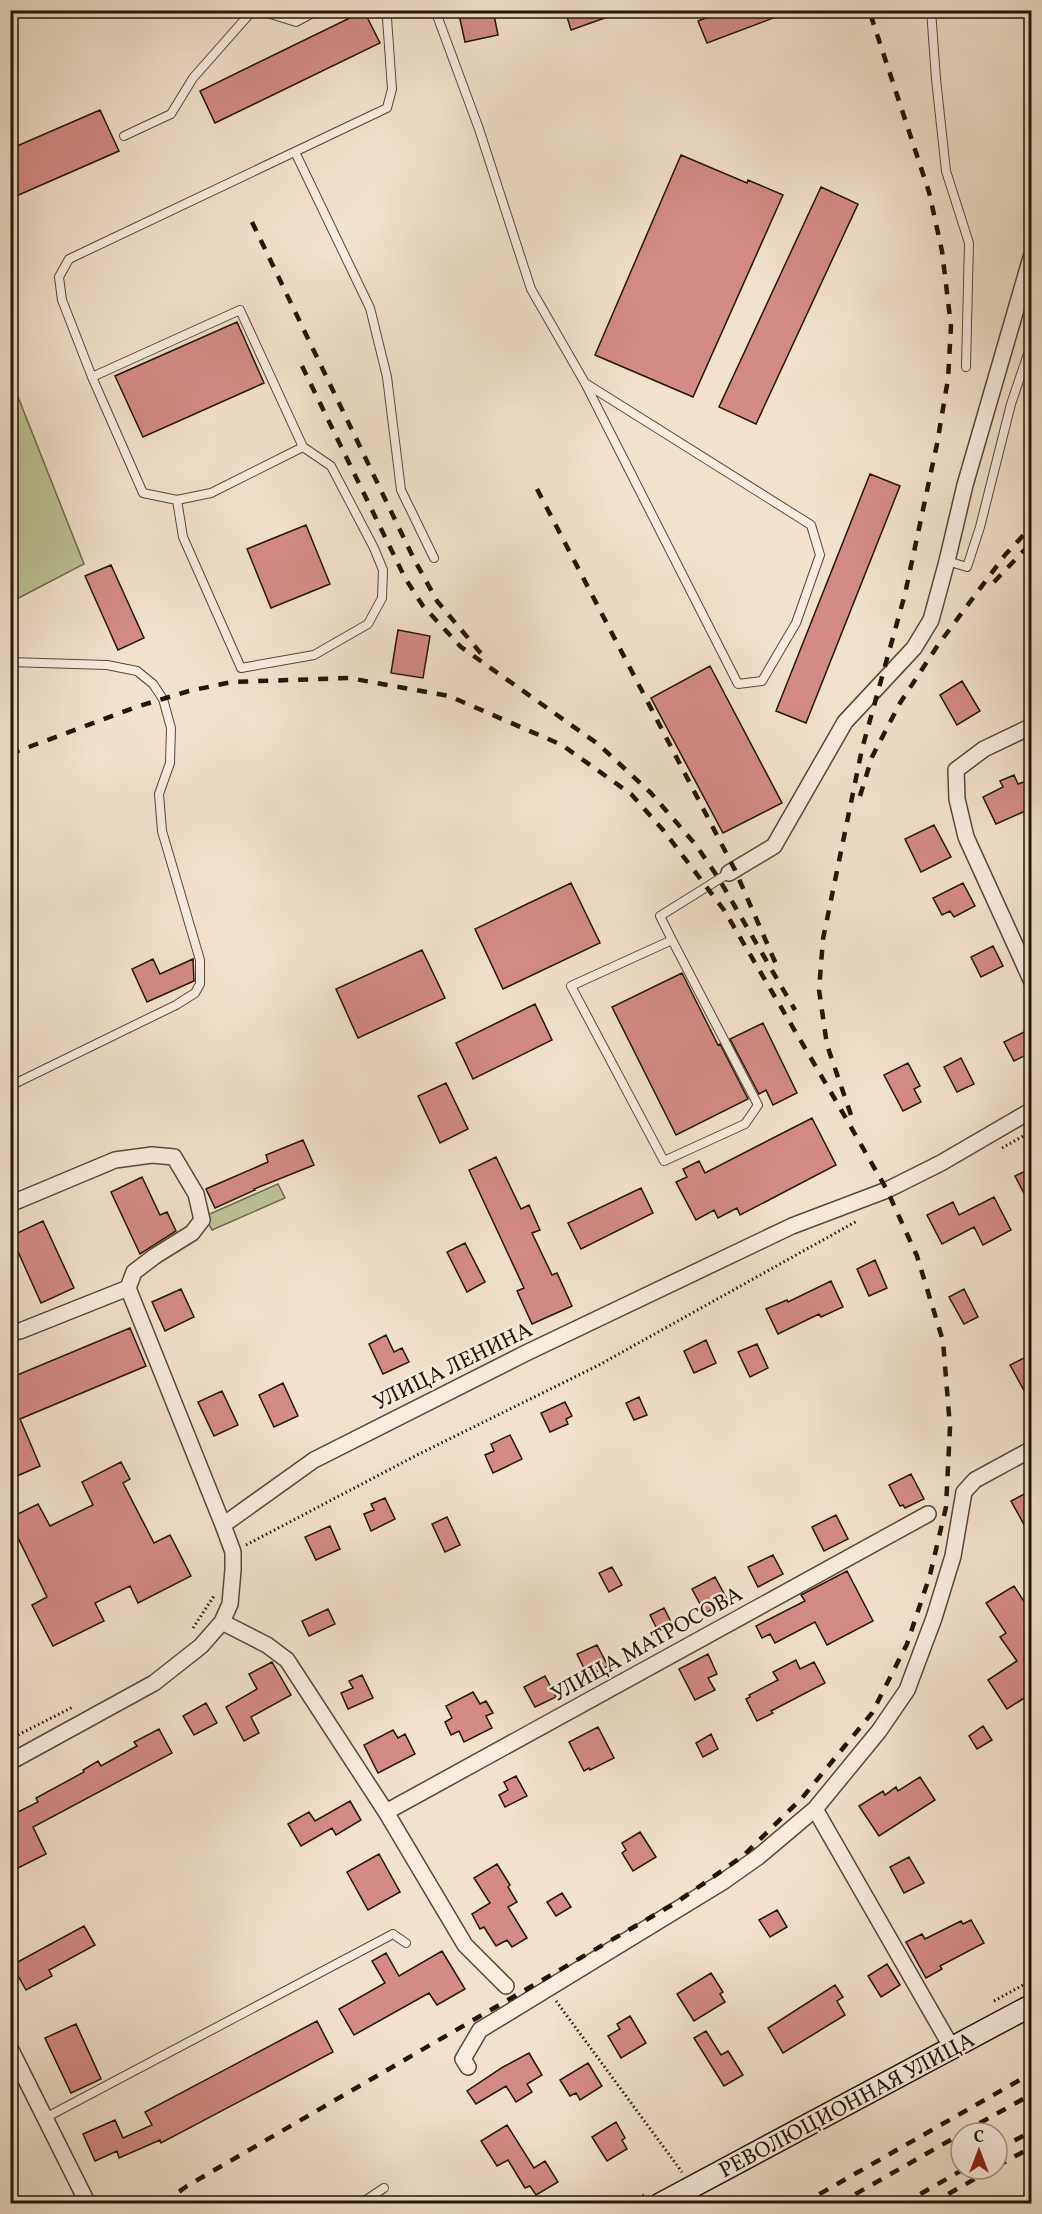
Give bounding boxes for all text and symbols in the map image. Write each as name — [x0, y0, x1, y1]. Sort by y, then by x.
street label: УЛИЦА ЛЕНИНА — [368, 1315, 538, 1419]
street label: УЛИЦА МАТРОСОВА — [546, 1580, 749, 1711]
street label: РЕВОЛЮЦИОННАЯ УЛИЦА — [714, 2025, 981, 2187]
north arrow — [949, 2121, 1009, 2181]
text: С — [974, 2127, 984, 2149]

